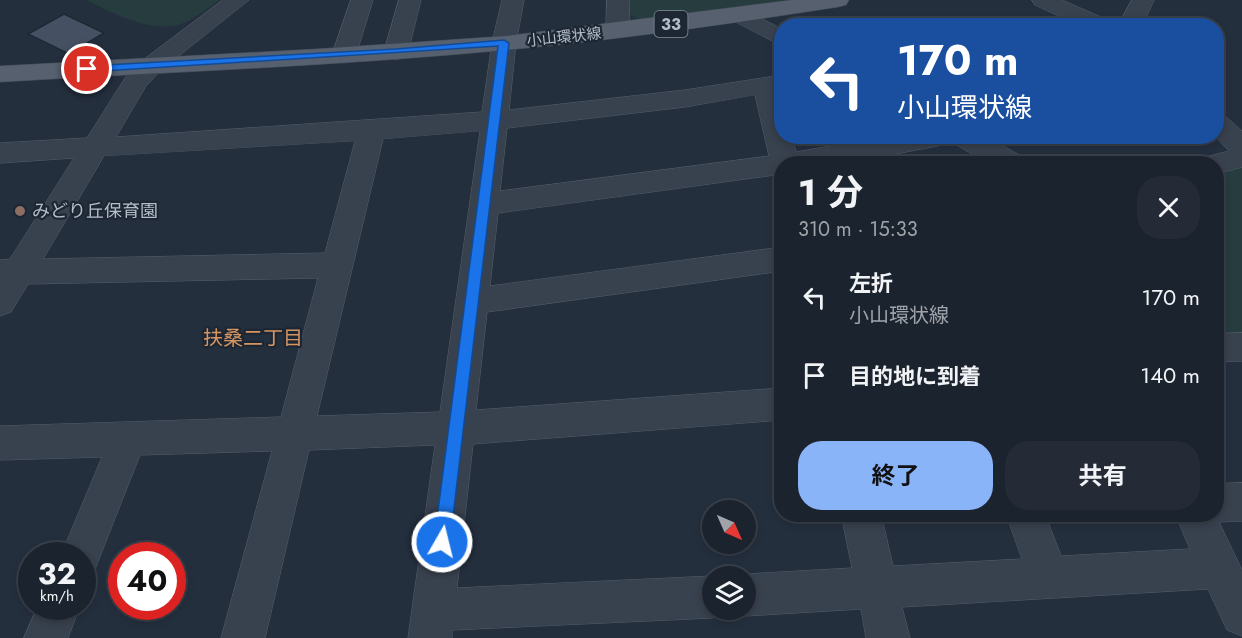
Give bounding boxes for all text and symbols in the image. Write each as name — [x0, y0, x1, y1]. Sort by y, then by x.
road number: 33 — [654, 11, 688, 37]
street label: 小山環状線 — [526, 22, 602, 52]
text: 170 m — [897, 30, 1019, 91]
icon: left — [798, 42, 876, 120]
pin — [61, 43, 112, 94]
icon: arrive — [70, 52, 103, 85]
text: 小山環状線 — [897, 88, 1032, 127]
text: 1 分 — [798, 166, 863, 218]
button: close — [1137, 176, 1200, 239]
place label: みどり丘保育園 — [32, 198, 158, 224]
marker: みどり丘保育園 — [13, 204, 27, 218]
text: 310 m · 15:33 — [798, 215, 918, 244]
text: 左折 — [849, 267, 893, 299]
icon: left — [798, 281, 831, 314]
text: 170 m — [1142, 281, 1200, 313]
text: 小山環状線 — [849, 301, 949, 330]
district label: 扶桑二丁目 — [203, 324, 303, 353]
icon: arrive — [798, 359, 831, 392]
text: 140 m — [1140, 359, 1200, 391]
text: 目的地に到着 — [849, 360, 981, 392]
button: 終了 — [798, 441, 993, 510]
button: 共有 — [1005, 441, 1200, 510]
north arrow — [702, 500, 756, 554]
map controls — [702, 500, 756, 620]
position arrow — [410, 510, 474, 574]
speed limit sign: 40 — [108, 542, 186, 620]
text: 32 — [38, 552, 76, 595]
button: layers — [702, 566, 756, 620]
text: km/h — [40, 585, 74, 607]

